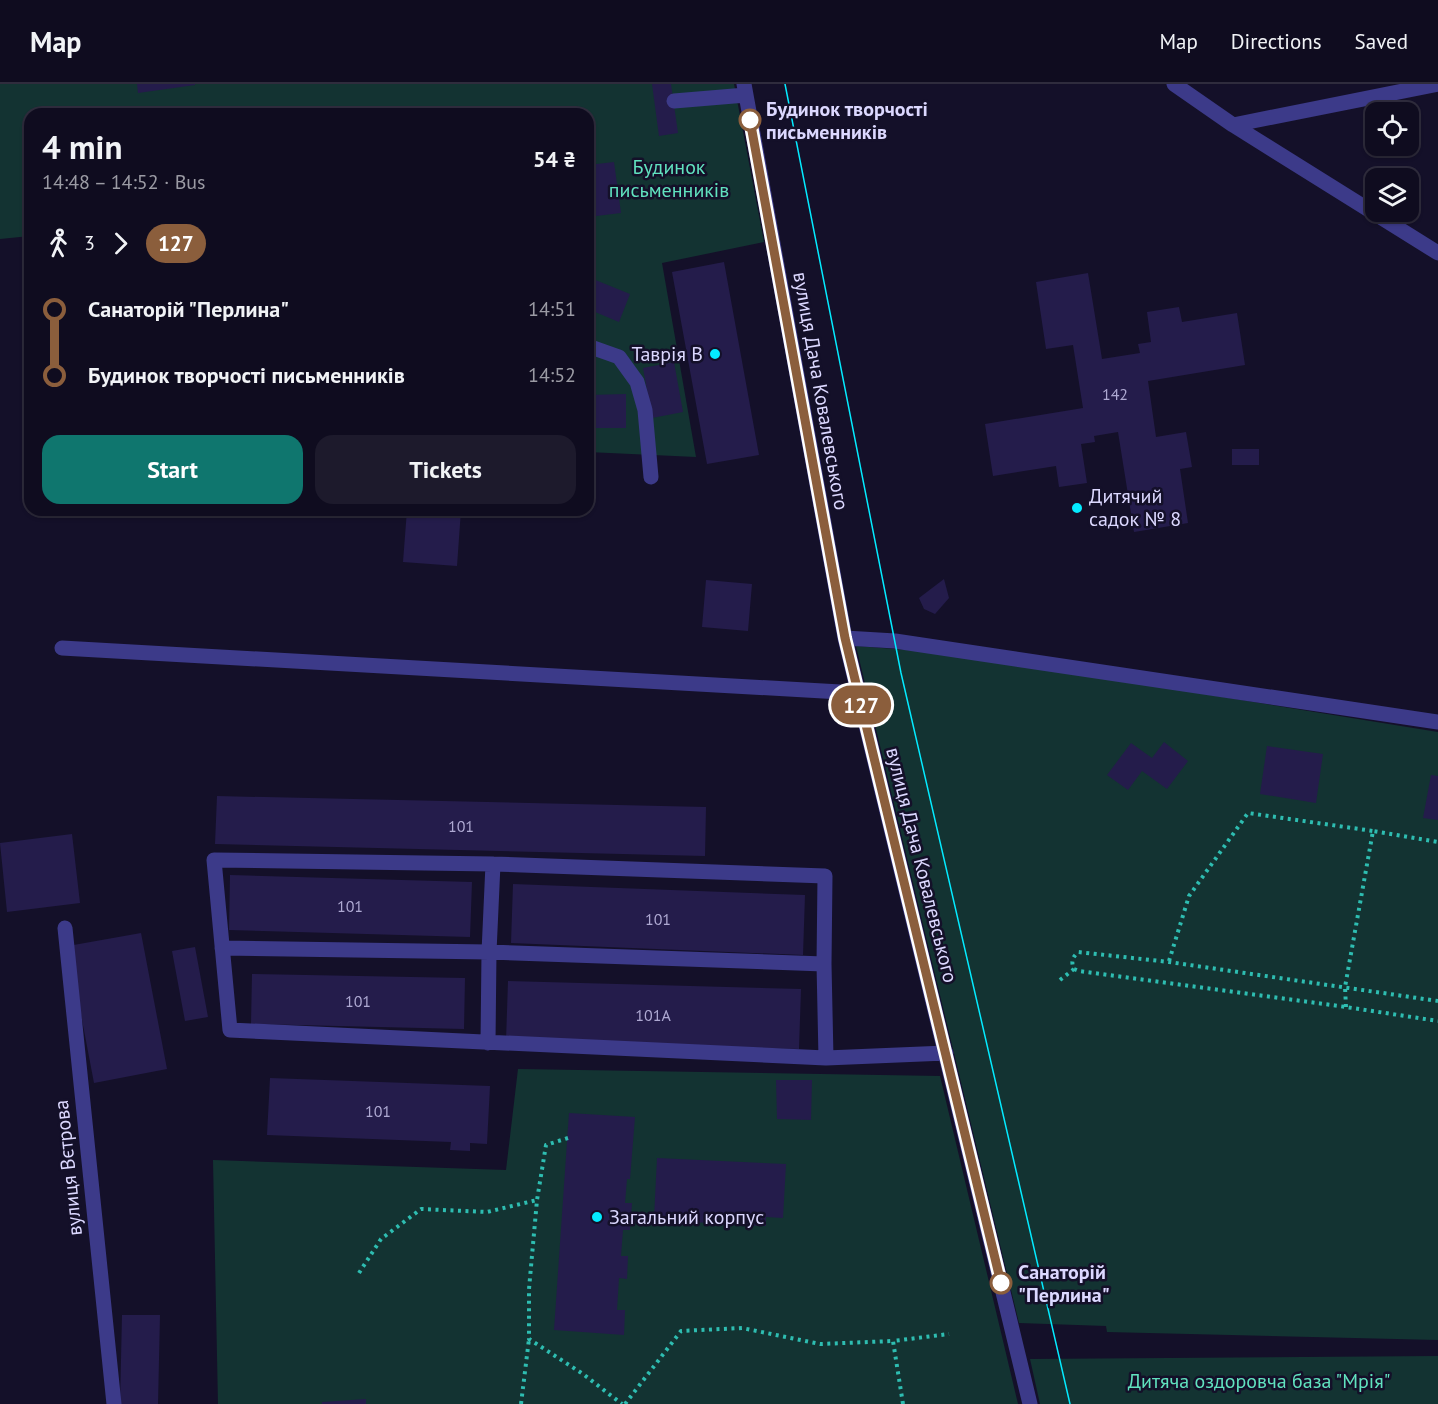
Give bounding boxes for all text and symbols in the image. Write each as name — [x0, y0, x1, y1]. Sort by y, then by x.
text: Map — [30, 23, 81, 60]
text: Map — [1159, 28, 1198, 55]
text: Directions — [1231, 28, 1322, 55]
text: Saved — [1355, 28, 1408, 55]
place label: Будинок творчості письменників — [766, 96, 928, 145]
map controls — [1365, 102, 1419, 222]
button: locate — [1365, 102, 1419, 156]
marker: Будинок творчості письменників — [739, 109, 761, 131]
text: 4 min — [42, 125, 123, 168]
text: 54 ₴ — [533, 145, 576, 173]
park label: Будинок письменників — [609, 154, 729, 203]
button: layers — [1365, 168, 1419, 222]
text: 14:48 – 14:52 · Bus — [42, 169, 206, 195]
icon: walk — [42, 227, 75, 260]
icon: forward — [104, 227, 137, 260]
text: 3 — [84, 230, 95, 256]
text: 127 — [158, 230, 194, 257]
street label: вулиця Дача Ковалевського — [787, 270, 855, 512]
text: Санаторій "Перлина" — [88, 295, 289, 323]
text: 14:51 — [528, 296, 576, 322]
place label: Таврія В — [632, 341, 703, 367]
marker: Таврія В — [708, 347, 722, 361]
text: Будинок творчості письменників — [88, 361, 405, 389]
text: 14:52 — [528, 362, 576, 388]
house number: 142 — [1102, 384, 1128, 404]
button: Start — [42, 435, 303, 504]
button: Tickets — [315, 435, 576, 504]
place label: Дитячий садок № 8 — [1089, 483, 1181, 532]
marker: Дитячий садок № 8 — [1070, 501, 1084, 515]
line badge: 127 — [826, 686, 896, 724]
text: 127 — [843, 692, 879, 719]
street label: вулиця Дача Ковалевського — [880, 745, 964, 985]
house number: 101 — [448, 816, 474, 836]
house number: 101 — [337, 896, 363, 916]
house number: 101 — [645, 909, 671, 929]
house number: 101 — [345, 991, 371, 1011]
house number: 101А — [635, 1005, 671, 1025]
street label: вулиця Вєтрова — [48, 1099, 88, 1237]
house number: 101 — [365, 1101, 391, 1121]
place label: Загальний корпус — [609, 1204, 764, 1230]
marker: Загальний корпус — [590, 1210, 604, 1224]
place label: Санаторій "Перлина" — [1018, 1259, 1110, 1308]
marker: Санаторій "Перлина" — [990, 1272, 1012, 1294]
park label: Дитяча оздоровча база "Мрія" — [1128, 1368, 1390, 1394]

